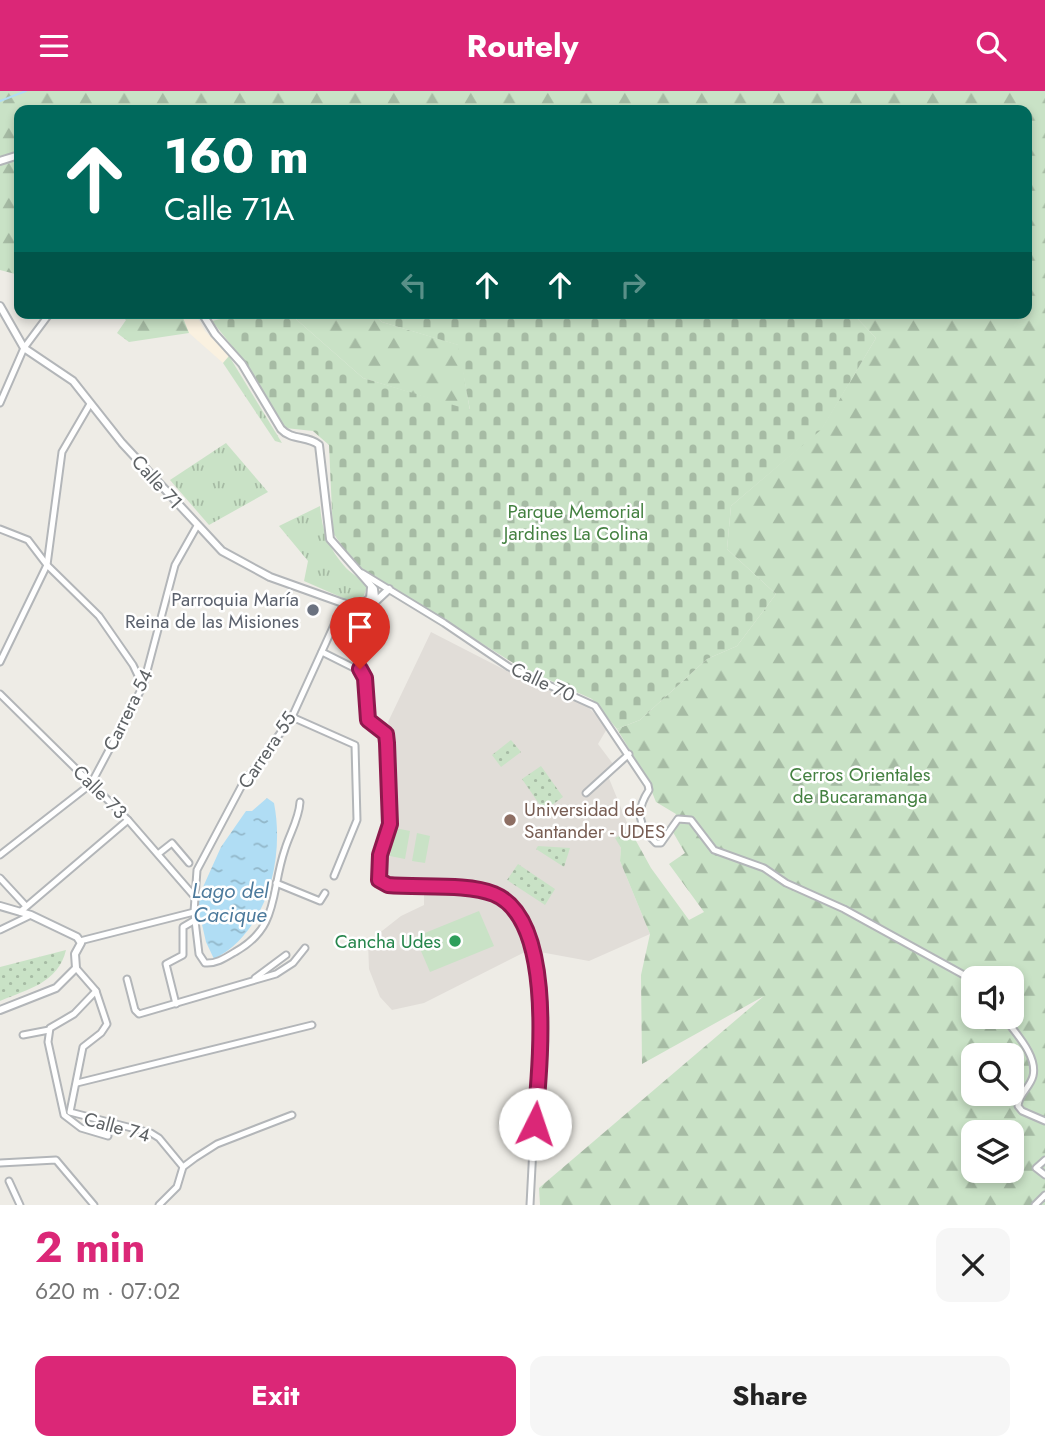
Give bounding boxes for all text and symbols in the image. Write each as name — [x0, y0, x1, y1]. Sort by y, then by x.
text: Routely — [467, 23, 578, 69]
icon: menu — [35, 27, 73, 65]
icon: search — [972, 27, 1010, 65]
text: 160 m — [164, 121, 309, 191]
icon: ahead — [49, 133, 140, 224]
text: Calle 71A — [164, 186, 294, 232]
icon: left — [395, 266, 433, 304]
icon: ahead — [468, 266, 506, 304]
icon: ahead — [541, 266, 579, 304]
icon: right — [614, 266, 652, 304]
street label: Calle 71 — [125, 449, 189, 515]
park label: Parque Memorial Jardines La Colina — [501, 498, 648, 547]
place label: Parroquia María Reina de las Misiones — [125, 586, 299, 635]
pin — [330, 597, 390, 669]
marker: Parroquia María Reina de las Misiones — [305, 602, 321, 618]
icon: arrive — [341, 608, 379, 646]
street label: Calle 70 — [507, 655, 579, 709]
street label: Carrera 54 — [97, 665, 159, 755]
street label: Carrera 55 — [231, 706, 303, 794]
street label: Calle 73 — [67, 759, 133, 825]
park label: Cerros Orientales de Bucaramanga — [789, 761, 931, 810]
place label: Universidad de Santander - UDES — [524, 796, 665, 845]
marker: Universidad de Santander - UDES — [502, 812, 518, 828]
water label: Lago del Cacique — [192, 876, 270, 930]
place label: Cancha Udes — [335, 928, 441, 955]
marker: Cancha Udes — [447, 933, 463, 949]
map controls — [961, 966, 1024, 1183]
button: sound — [961, 966, 1024, 1029]
button: search — [961, 1043, 1024, 1106]
position arrow — [498, 1087, 572, 1161]
street label: Calle 74 — [81, 1105, 153, 1149]
button: layers — [961, 1120, 1024, 1183]
text: 2 min — [35, 1217, 145, 1278]
button: close — [936, 1228, 1010, 1302]
text: 620 m · 07:02 — [35, 1274, 180, 1308]
button: Exit — [35, 1356, 516, 1436]
button: Share — [530, 1356, 1010, 1436]

